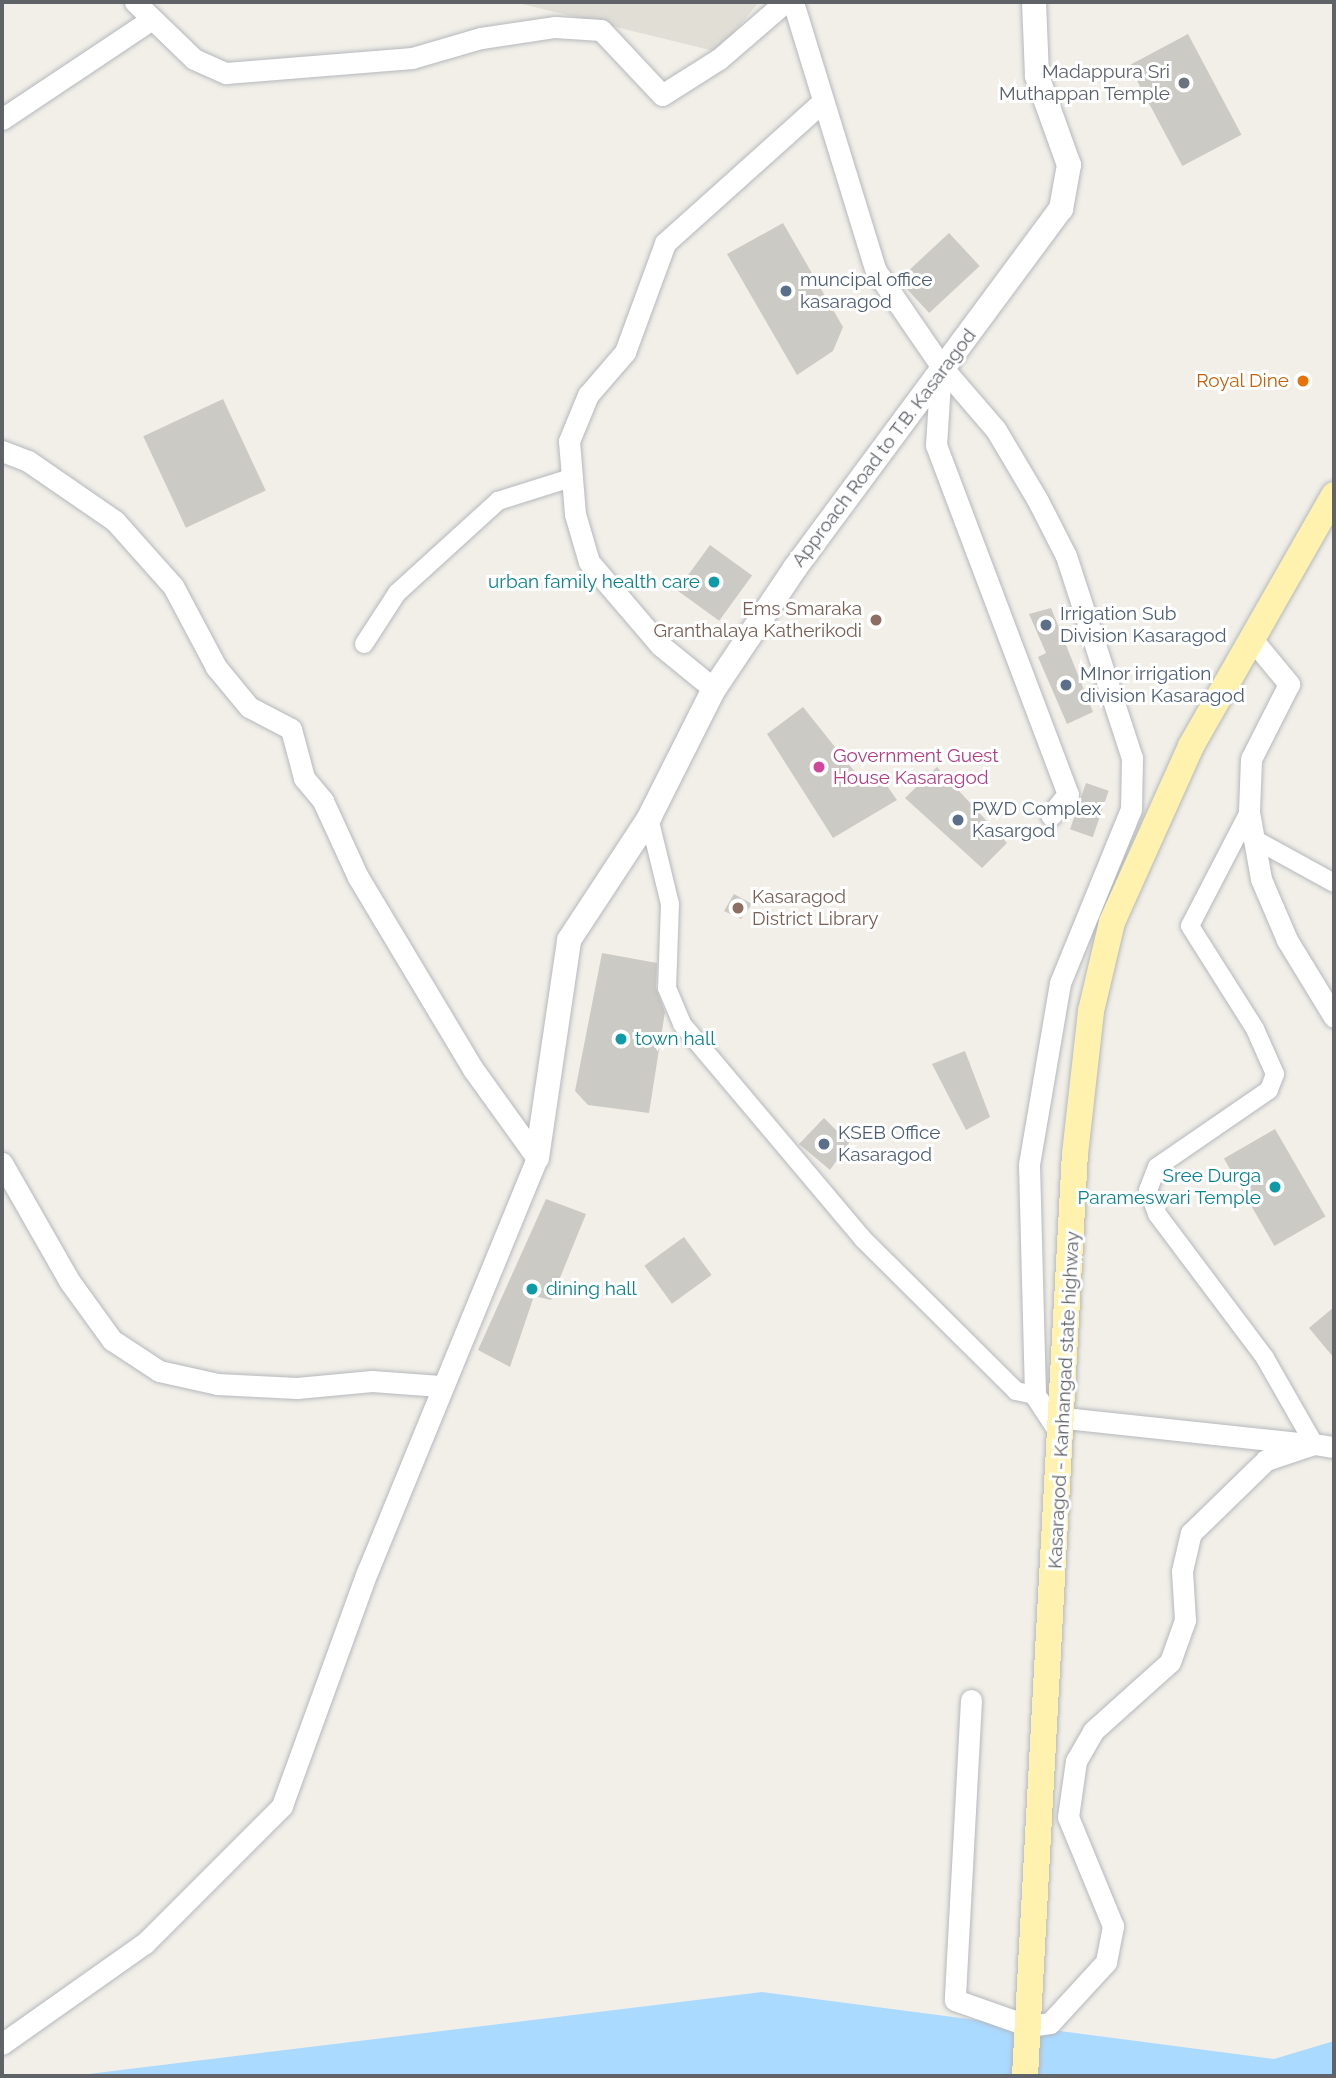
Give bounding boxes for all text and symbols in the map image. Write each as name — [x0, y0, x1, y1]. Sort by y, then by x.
place label: Madappura Sri Muthappan Temple — [998, 61, 1170, 105]
marker: Madappura Sri Muthappan Temple — [1176, 75, 1192, 91]
place label: muncipal office kasaragod — [800, 269, 933, 313]
marker: muncipal office kasaragod — [778, 283, 794, 299]
street label: Approach Road to T.B. Kasaragod — [787, 324, 981, 572]
place label: Royal Dine — [1196, 370, 1289, 392]
marker: Royal Dine — [1295, 373, 1311, 389]
place label: urban family health care — [488, 571, 700, 593]
marker: urban family health care — [706, 574, 722, 590]
place label: Ems Smaraka Granthalaya Katherikodi — [653, 598, 862, 642]
place label: Irrigation Sub Division Kasaragod — [1060, 603, 1226, 647]
marker: Ems Smaraka Granthalaya Katherikodi — [868, 612, 884, 628]
marker: Irrigation Sub Division Kasaragod — [1038, 617, 1054, 633]
place label: MInor irrigation division Kasaragod — [1080, 663, 1245, 707]
marker: MInor irrigation division Kasaragod — [1058, 677, 1074, 693]
place label: Government Guest House Kasaragod — [833, 745, 999, 789]
marker: Government Guest House Kasaragod — [811, 759, 827, 775]
place label: PWD Complex Kasargod — [972, 798, 1101, 842]
marker: PWD Complex Kasargod — [950, 812, 966, 828]
place label: Kasaragod District Library — [752, 886, 879, 930]
marker: Kasaragod District Library — [730, 900, 746, 916]
place label: town hall — [635, 1028, 715, 1050]
marker: town hall — [613, 1031, 629, 1047]
place label: KSEB Office Kasaragod — [838, 1122, 941, 1166]
marker: KSEB Office Kasaragod — [816, 1136, 832, 1152]
place label: Sree Durga Parameswari Temple — [1077, 1165, 1261, 1209]
marker: Sree Durga Parameswari Temple — [1267, 1179, 1283, 1195]
street label: Kasaragod - Kanhangad state highway — [1044, 1231, 1084, 1569]
place label: dining hall — [546, 1278, 637, 1300]
marker: dining hall — [524, 1281, 540, 1297]

